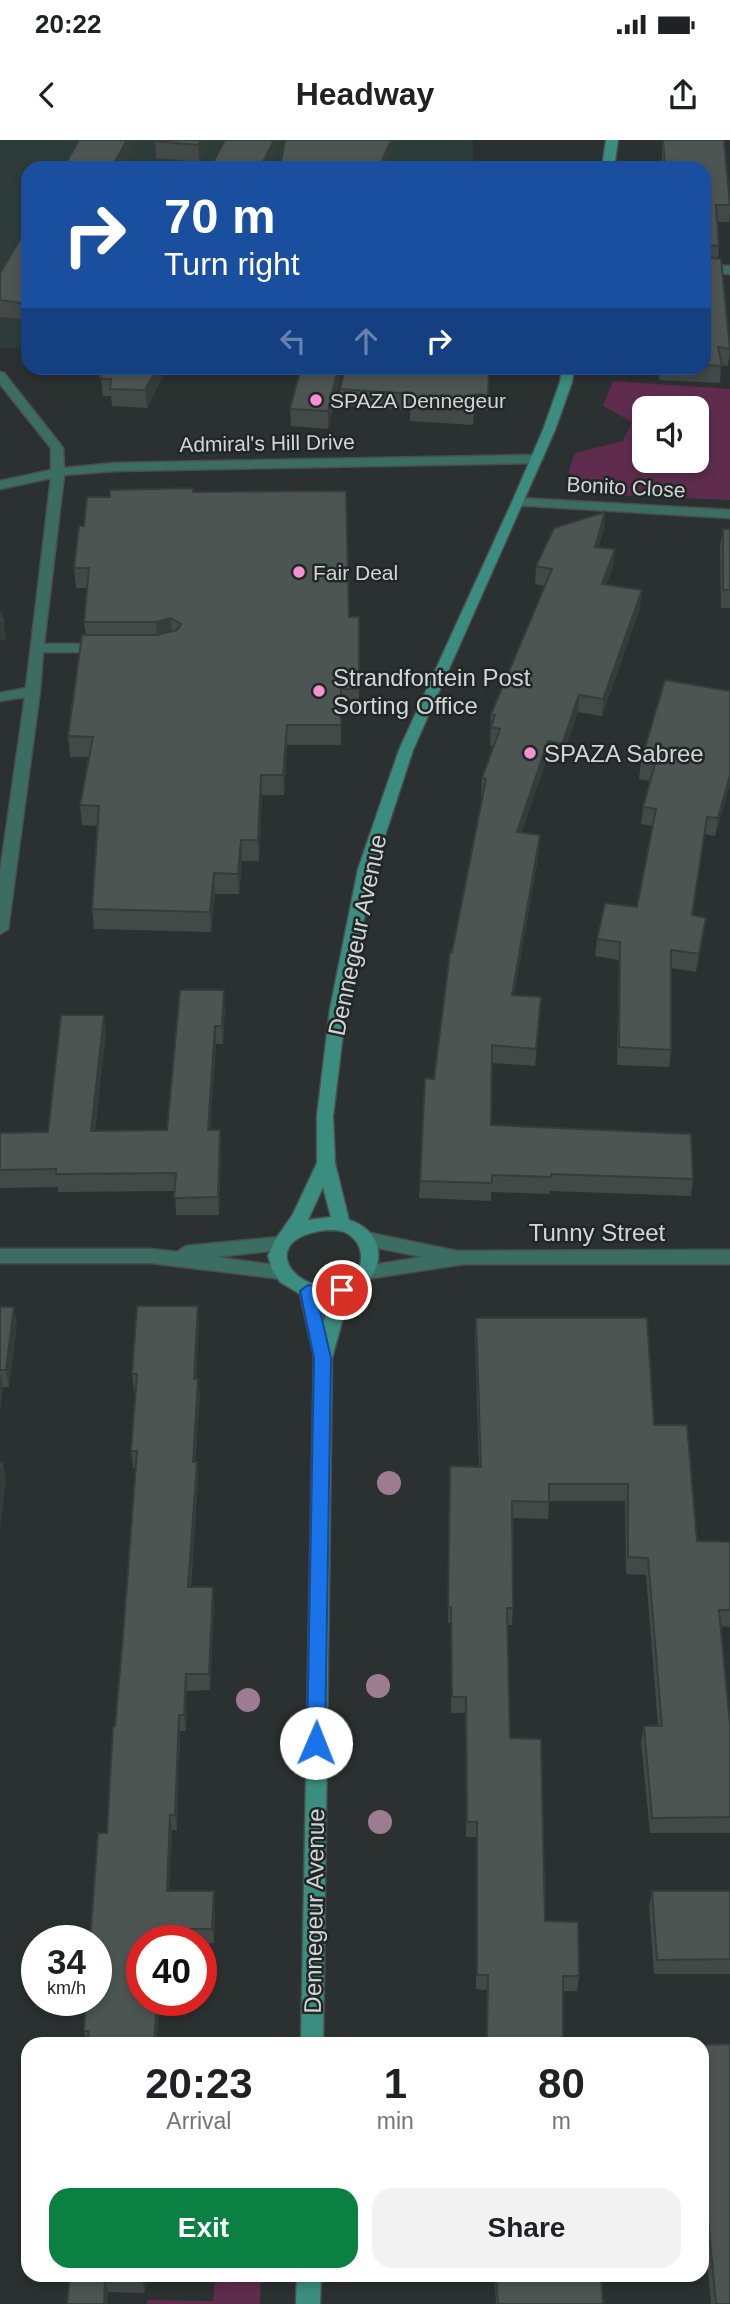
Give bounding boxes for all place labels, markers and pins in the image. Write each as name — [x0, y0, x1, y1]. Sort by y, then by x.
place label: SPAZA Dennegeur — [330, 389, 506, 412]
marker: SPAZA Dennegeur — [308, 392, 324, 408]
place label: Fair Deal — [313, 561, 398, 584]
marker: Fair Deal — [291, 564, 307, 580]
place label: Strandfontein Post Sorting Office — [333, 664, 531, 719]
marker: Strandfontein Post Sorting Office — [311, 683, 327, 699]
place label: SPAZA Sabree — [544, 740, 704, 767]
marker: SPAZA Sabree — [522, 745, 538, 761]
pin — [312, 1260, 372, 1320]

